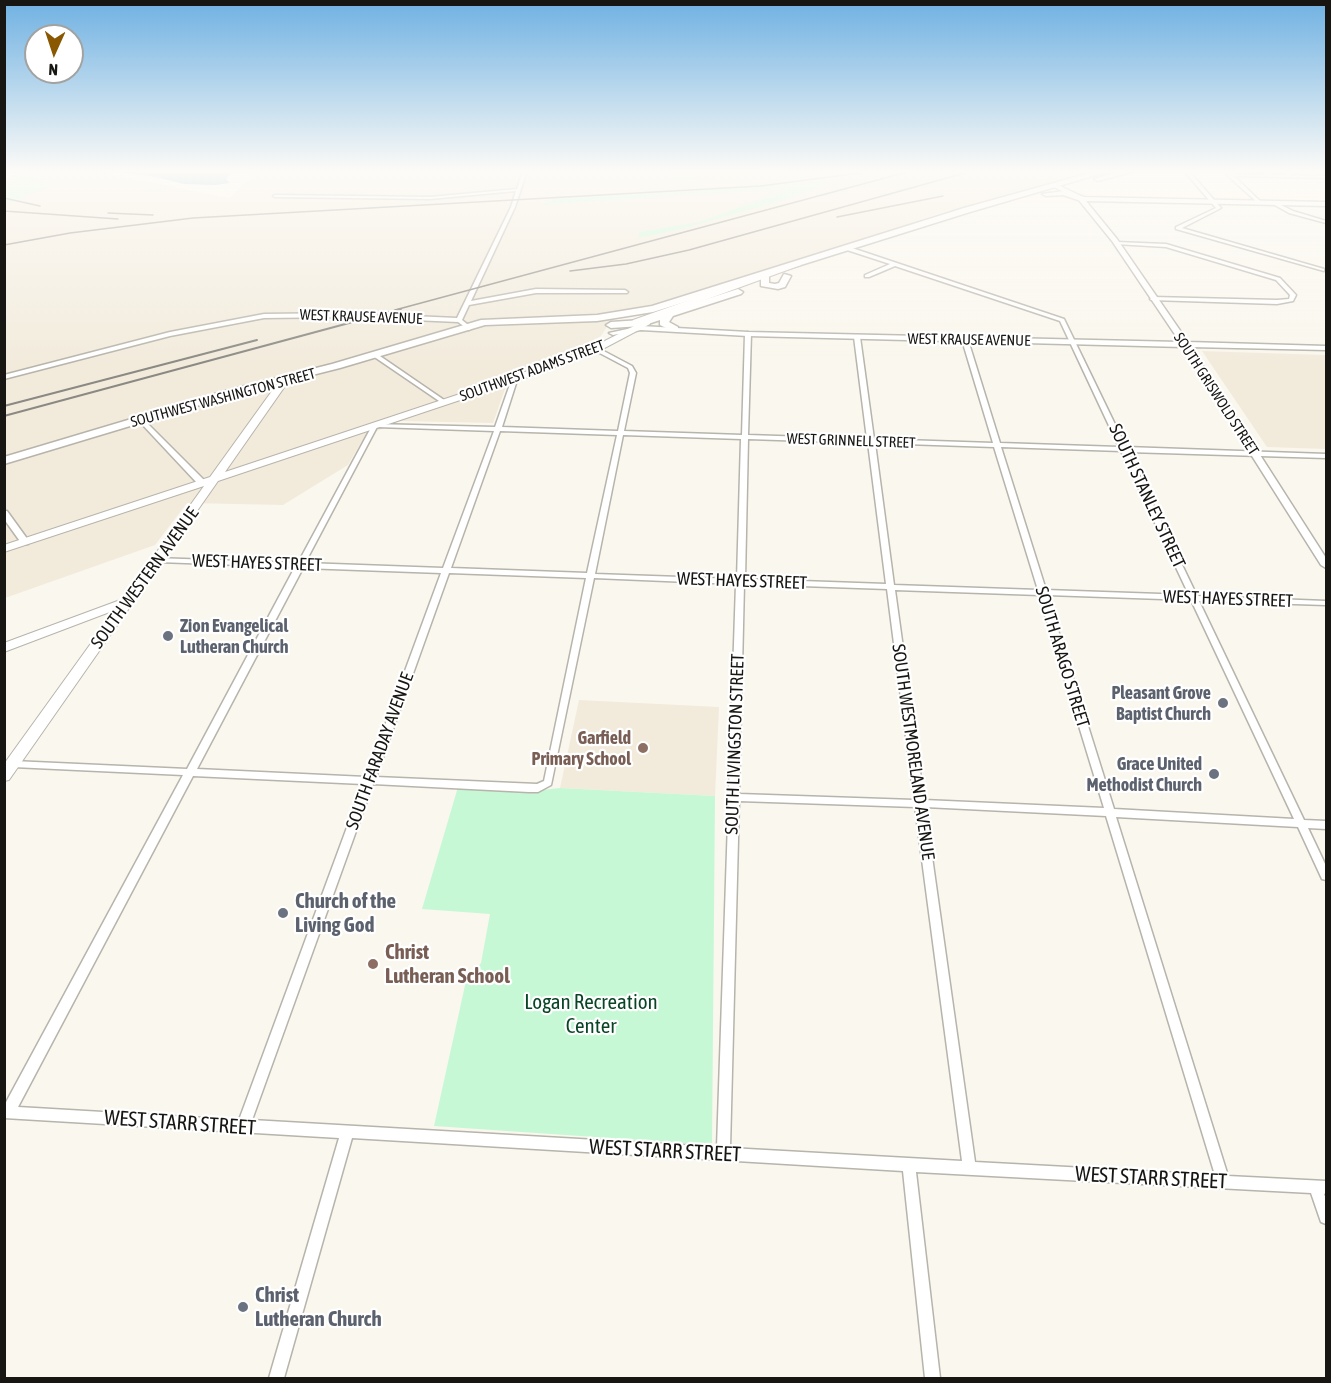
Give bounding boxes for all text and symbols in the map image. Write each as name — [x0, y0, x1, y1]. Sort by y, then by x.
north arrow — [24, 24, 84, 84]
text: N — [48, 61, 58, 79]
street label: WEST KRAUSE AVENUE — [299, 306, 423, 328]
street label: SOUTH GRISWOLD STREET — [1170, 329, 1262, 459]
street label: WEST KRAUSE AVENUE — [907, 330, 1031, 350]
street label: SOUTHWEST ADAMS STREET — [457, 336, 607, 406]
street label: SOUTHWEST WASHINGTON STREET — [129, 365, 317, 431]
street label: SOUTH STANLEY STREET — [1104, 421, 1190, 571]
street label: WEST GRINNELL STREET — [786, 430, 916, 452]
street label: SOUTH WESTERN AVENUE — [87, 503, 203, 653]
street label: WEST HAYES STREET — [191, 550, 323, 576]
street label: WEST HAYES STREET — [676, 568, 808, 594]
street label: SOUTH ARAGO STREET — [1030, 584, 1094, 730]
street label: WEST HAYES STREET — [1162, 586, 1294, 612]
place label: Zion Evangelical Lutheran Church — [180, 615, 288, 658]
marker: Zion Evangelical Lutheran Church — [161, 629, 175, 643]
street label: SOUTH WESTMORELAND AVENUE — [887, 643, 939, 861]
street label: SOUTH LIVINGSTON STREET — [721, 653, 749, 835]
street label: SOUTH FARADAY AVENUE — [342, 670, 418, 832]
place label: Pleasant Grove Baptist Church — [1111, 682, 1211, 724]
marker: Pleasant Grove Baptist Church — [1216, 696, 1230, 710]
place label: Garfield Primary School — [532, 727, 631, 770]
marker: Garfield Primary School — [636, 741, 650, 755]
place label: Grace United Methodist Church — [1086, 753, 1202, 795]
marker: Grace United Methodist Church — [1207, 767, 1221, 781]
place label: Church of the Living God — [295, 888, 396, 938]
marker: Church of the Living God — [276, 906, 290, 920]
place label: Christ Lutheran School — [385, 939, 510, 989]
marker: Christ Lutheran School — [366, 957, 380, 971]
park label: Logan Recreation Center — [524, 989, 658, 1039]
street label: WEST STARR STREET — [103, 1105, 257, 1141]
street label: WEST STARR STREET — [588, 1134, 742, 1168]
street label: WEST STARR STREET — [1074, 1161, 1228, 1195]
place label: Christ Lutheran Church — [255, 1282, 382, 1332]
marker: Christ Lutheran Church — [236, 1300, 250, 1314]

